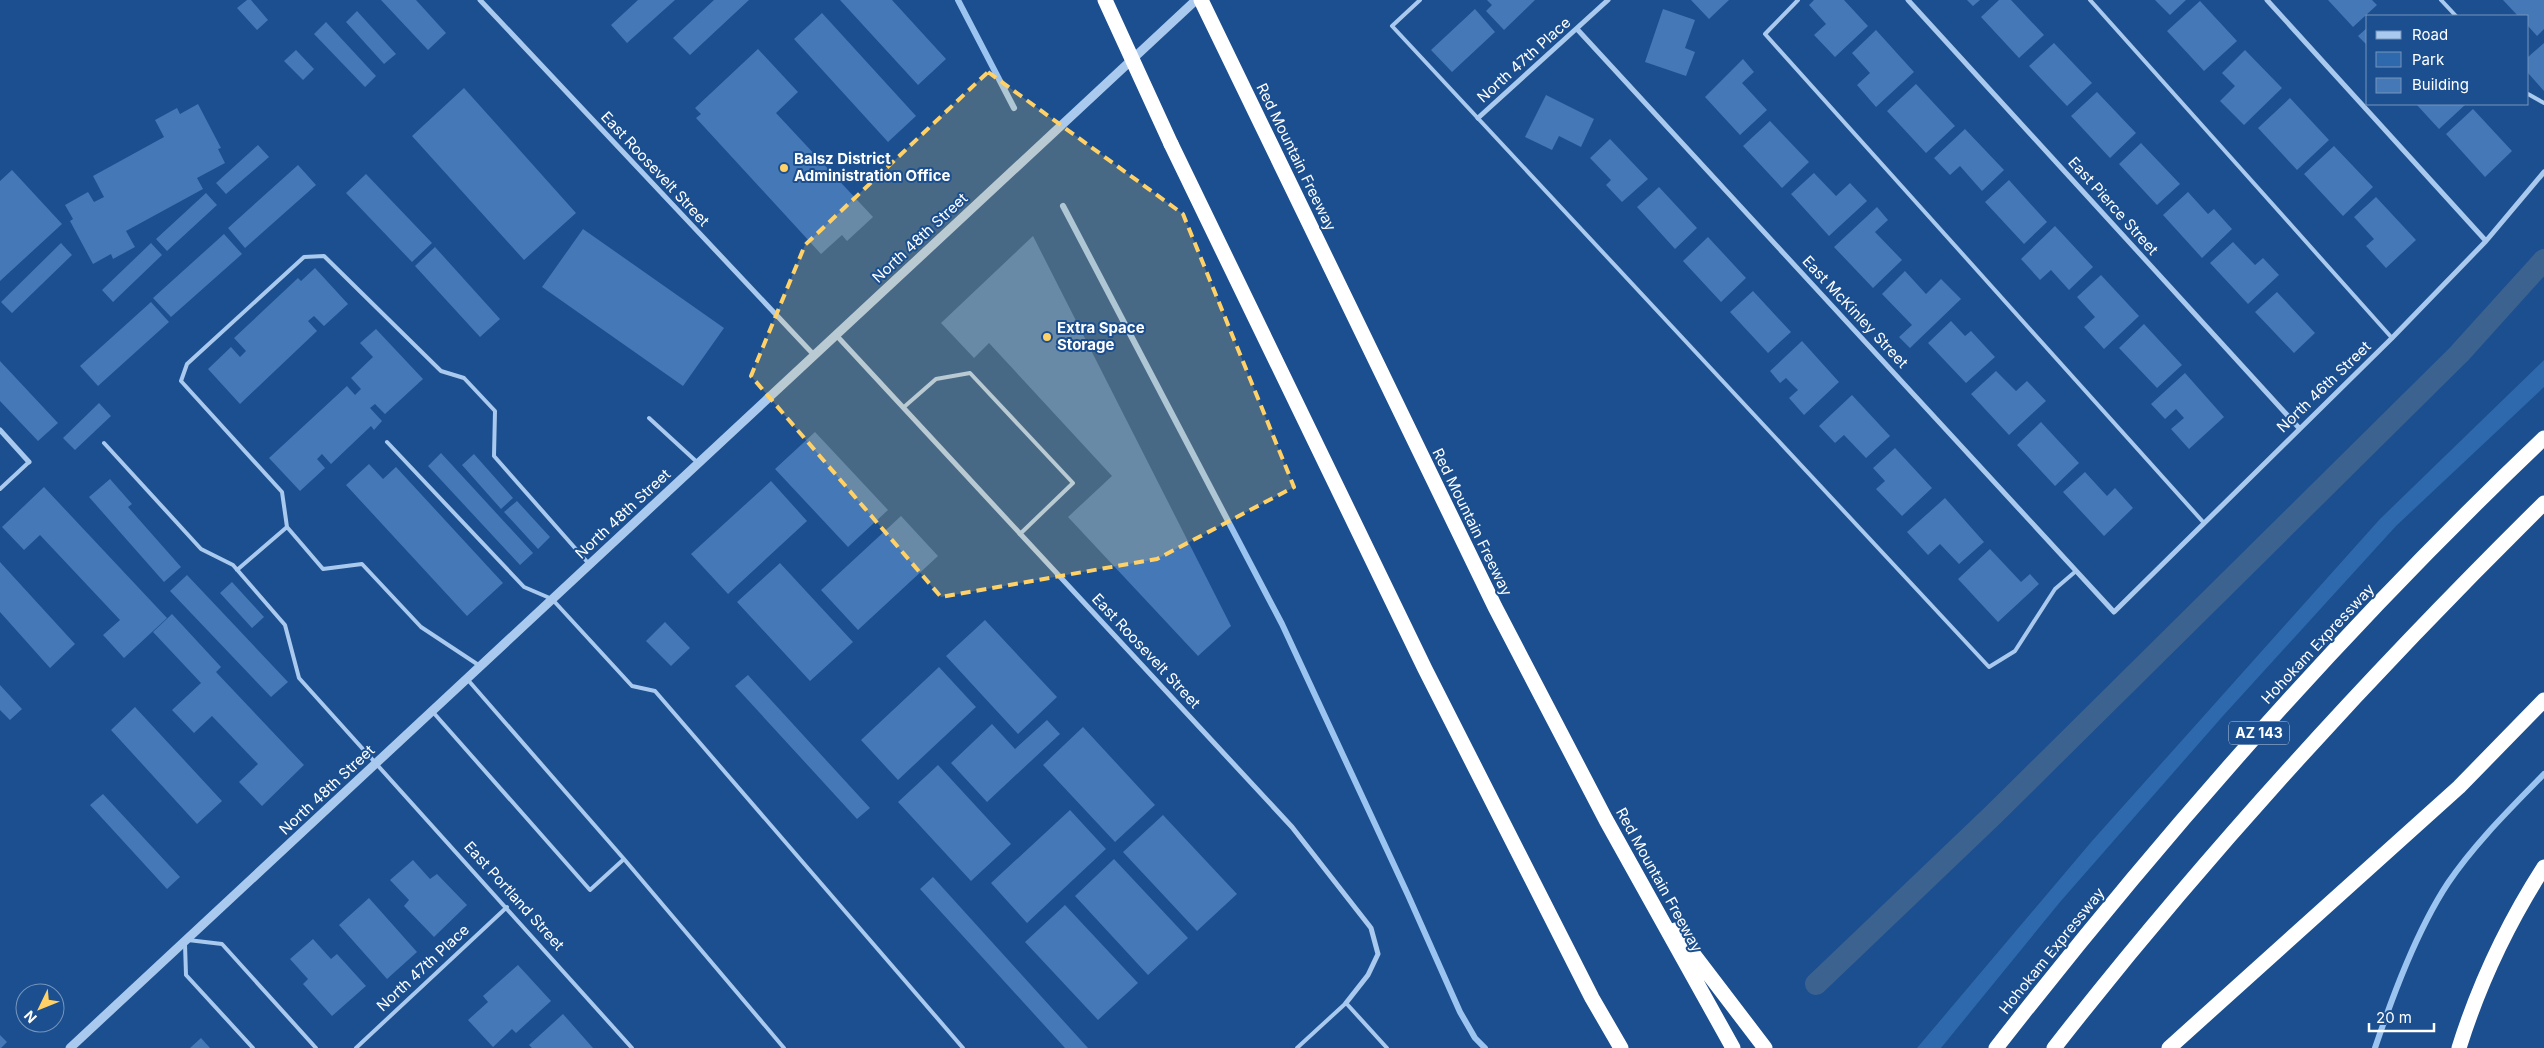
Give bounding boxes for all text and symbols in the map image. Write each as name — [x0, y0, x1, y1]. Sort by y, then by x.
street label: North 47th Place — [1473, 13, 1574, 107]
legend — [2366, 15, 2529, 105]
text: Road — [2412, 25, 2448, 44]
text: Park — [2412, 50, 2445, 69]
text: Building — [2412, 75, 2469, 94]
street label: Red Mountain Freeway — [1252, 80, 1341, 234]
street label: East Roosevelt Street — [597, 107, 714, 230]
place label: Balsz District Administration Office — [794, 149, 951, 185]
street label: East Pierce Street — [2064, 153, 2163, 259]
marker: Balsz District Administration Office — [778, 162, 790, 174]
street label: North 48th Street — [868, 189, 971, 287]
street label: East McKinley Street — [1798, 252, 1912, 372]
place label: Extra Space Storage — [1057, 318, 1145, 354]
marker: Extra Space Storage — [1041, 331, 1053, 343]
street label: North 46th Street — [2273, 337, 2375, 436]
street label: Red Mountain Freeway — [1428, 445, 1517, 599]
street label: North 48th Street — [571, 465, 674, 563]
street label: Hohokam Expressway — [2257, 579, 2379, 708]
street label: East Roosevelt Street — [1088, 589, 1205, 712]
road number: AZ 143 — [2229, 721, 2289, 744]
street label: North 48th Street — [275, 741, 378, 839]
street label: Red Mountain Freeway — [1612, 804, 1707, 956]
street label: East Portland Street — [460, 837, 568, 954]
street label: Hohokam Expressway — [1995, 883, 2109, 1018]
street label: North 47th Place — [373, 920, 473, 1015]
north arrow — [15, 983, 65, 1033]
scale bar — [2369, 1000, 2434, 1032]
text: N — [20, 1008, 40, 1027]
text: 20 m — [2376, 1008, 2412, 1027]

